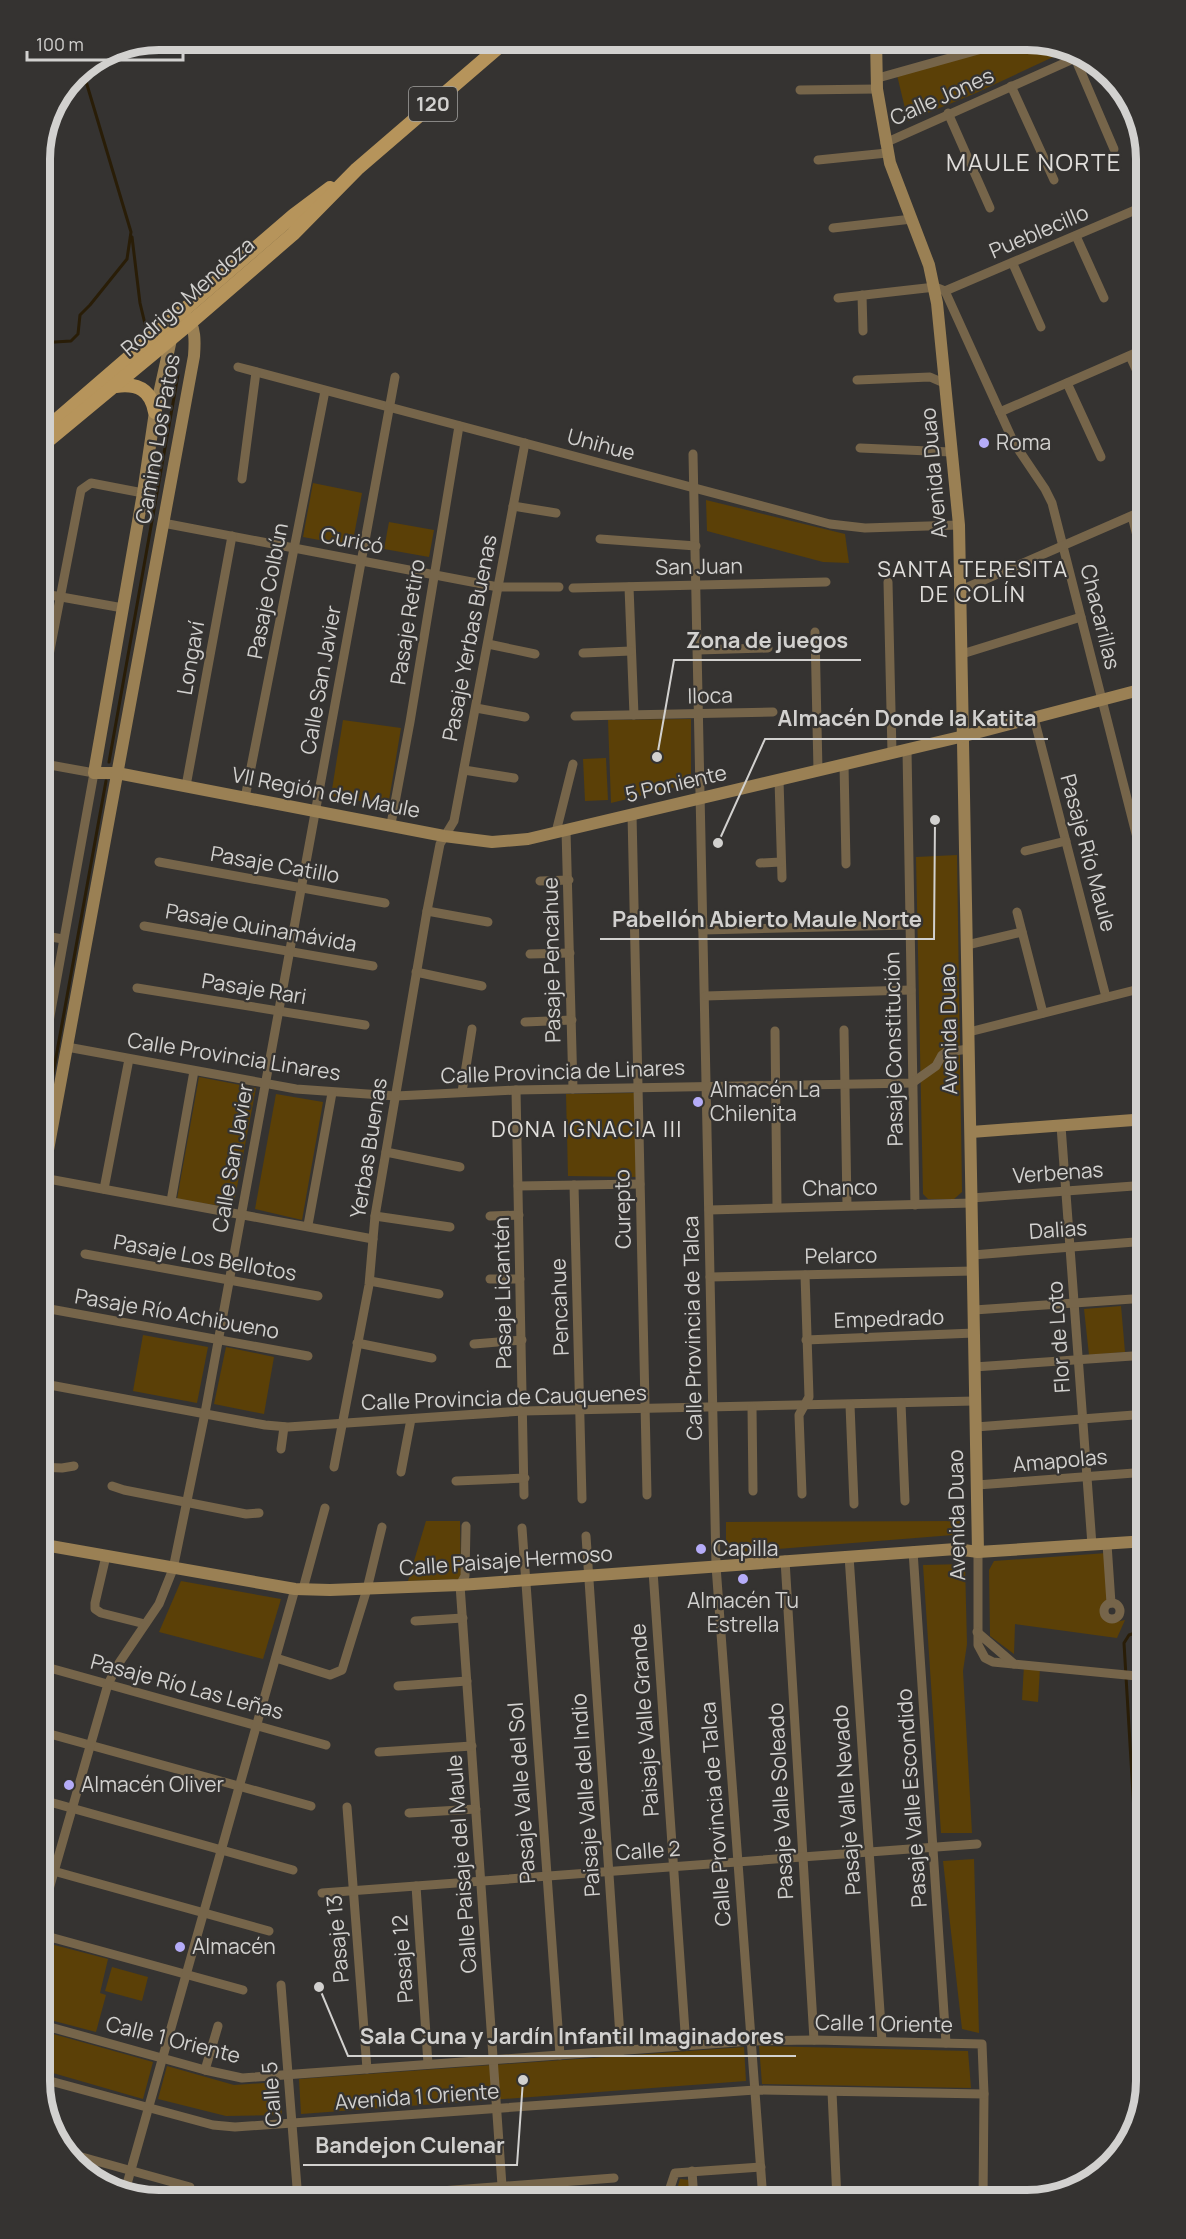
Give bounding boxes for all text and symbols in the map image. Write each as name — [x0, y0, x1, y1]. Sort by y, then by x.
scale bar — [27, 24, 183, 62]
text: 100 m — [36, 32, 84, 56]
street label: Calle Jones — [885, 61, 998, 131]
road number: 120 — [409, 87, 457, 121]
district label: MAULE NORTE — [946, 145, 1122, 178]
street label: Pueblecillo — [985, 198, 1093, 265]
street label: Rodrigo Mendoza — [115, 230, 260, 362]
street label: Camino Los Patos — [128, 352, 186, 526]
street label: Avenida Duao — [913, 407, 953, 540]
street label: Unihue — [564, 422, 638, 467]
place label: Roma — [996, 428, 1051, 456]
marker: Roma — [977, 436, 991, 450]
street label: Pasaje Colbún — [240, 520, 294, 661]
street label: Curicó — [318, 520, 386, 560]
street label: Pasaje Yerbas Buenas — [435, 532, 503, 744]
street label: San Juan — [655, 551, 743, 581]
district label: SANTA TERESITA DE COLÍN — [877, 554, 1069, 609]
street label: Pasaje Retiro — [383, 557, 431, 687]
street label: Chacarillas — [1074, 561, 1128, 672]
street label: Calle San Javier — [293, 603, 347, 756]
street label: Longaví — [170, 618, 210, 697]
callout: Zona de juegos — [674, 620, 861, 660]
text: Zona de juegos — [686, 625, 848, 655]
street label: Iloca — [687, 681, 733, 709]
callout: Almacén Donde la Katita — [765, 699, 1048, 739]
text: Almacén Donde la Katita — [778, 703, 1036, 733]
street label: 5 Poniente — [622, 758, 729, 808]
street label: VII Región del Maule — [230, 760, 423, 824]
street label: Pasaje Río Maule — [1054, 771, 1123, 935]
street label: Pasaje Catillo — [208, 839, 342, 889]
street label: Pasaje Pencahue — [536, 877, 566, 1043]
street label: Pasaje Quinamávida — [163, 896, 359, 958]
callout: Pabellón Abierto Maule Norte — [600, 899, 934, 939]
text: Pabellón Abierto Maule Norte — [612, 904, 922, 934]
street label: Pasaje Constitución — [877, 952, 909, 1147]
street label: Avenida Duao — [933, 963, 963, 1095]
street label: Pasaje Rari — [200, 966, 309, 1010]
street label: Calle Provincia Linares — [126, 1025, 343, 1087]
street label: Calle Provincia de Linares — [440, 1053, 686, 1089]
place label: Almacén La Chilenita — [710, 1075, 820, 1127]
street label: Yerbas Buenas — [343, 1076, 393, 1220]
street label: Calle San Javier — [205, 1081, 259, 1234]
marker: Almacén La Chilenita — [691, 1095, 705, 1109]
district label: DONA IGNACIA III — [491, 1114, 683, 1144]
street label: Verbenas — [1012, 1155, 1104, 1189]
street label: Curepto — [607, 1169, 637, 1249]
street label: Chanco — [802, 1172, 878, 1202]
street label: Dalias — [1028, 1213, 1088, 1245]
street label: Calle Provincia de Talca — [676, 1215, 708, 1441]
street label: Pasaje Licantén — [487, 1217, 517, 1369]
street label: Pasaje Los Bellotos — [112, 1227, 299, 1287]
street label: Pelarco — [804, 1240, 878, 1270]
street label: Pencahue — [543, 1258, 575, 1356]
street label: Flor de Loto — [1040, 1280, 1076, 1394]
street label: Pasaje Río Achibueno — [73, 1281, 282, 1345]
street label: Empedrado — [833, 1302, 945, 1334]
street label: Calle Provincia de Cauquenes — [361, 1378, 647, 1416]
street label: Amapolas — [1011, 1442, 1109, 1478]
street label: Avenida Duao — [941, 1449, 971, 1581]
place label: Capilla — [713, 1534, 779, 1562]
street label: Calle Paisaje Hermoso — [398, 1539, 614, 1581]
marker: Capilla — [694, 1542, 708, 1556]
marker: Almacén Tu Estrella — [736, 1572, 750, 1586]
place label: Almacén Tu Estrella — [687, 1586, 799, 1638]
street label: Paisaje Valle Grande — [623, 1623, 665, 1818]
street label: Pasaje Río Las Leñas — [88, 1647, 287, 1725]
street label: Pasaje Valle Escondido — [889, 1688, 933, 1908]
street label: Paisaje Valle del Indio — [564, 1692, 606, 1898]
street label: Pasaje Valle del Sol — [501, 1701, 541, 1885]
street label: Calle Provincia de Talca — [693, 1701, 737, 1927]
street label: Pasaje Valle Soleado — [761, 1702, 799, 1900]
street label: Pasaje Valle Nevado — [825, 1704, 867, 1896]
street label: Calle Paisaje del Maule — [439, 1754, 483, 1974]
place label: Almacén Oliver — [81, 1770, 224, 1798]
marker: Almacén Oliver — [62, 1778, 76, 1792]
street label: Calle 2 — [615, 1834, 681, 1866]
street label: Pasaje 13 — [319, 1894, 355, 1984]
street label: Pasaje 12 — [385, 1914, 419, 2004]
place label: Almacén — [192, 1932, 276, 1960]
marker: Almacén — [173, 1940, 187, 1954]
street label: Calle 1 Oriente — [815, 2008, 953, 2038]
street label: Calle 1 Oriente — [103, 2009, 243, 2069]
callout: Sala Cuna y Jardín Infantil Imaginadores — [348, 2016, 796, 2056]
text: Sala Cuna y Jardín Infantil Imaginadores — [360, 2021, 784, 2051]
street label: Calle 5 — [255, 2061, 287, 2128]
street label: Avenida 1 Oriente — [334, 2076, 500, 2116]
callout: Bandejon Culenar — [303, 2125, 517, 2165]
text: Bandejon Culenar — [315, 2130, 505, 2160]

